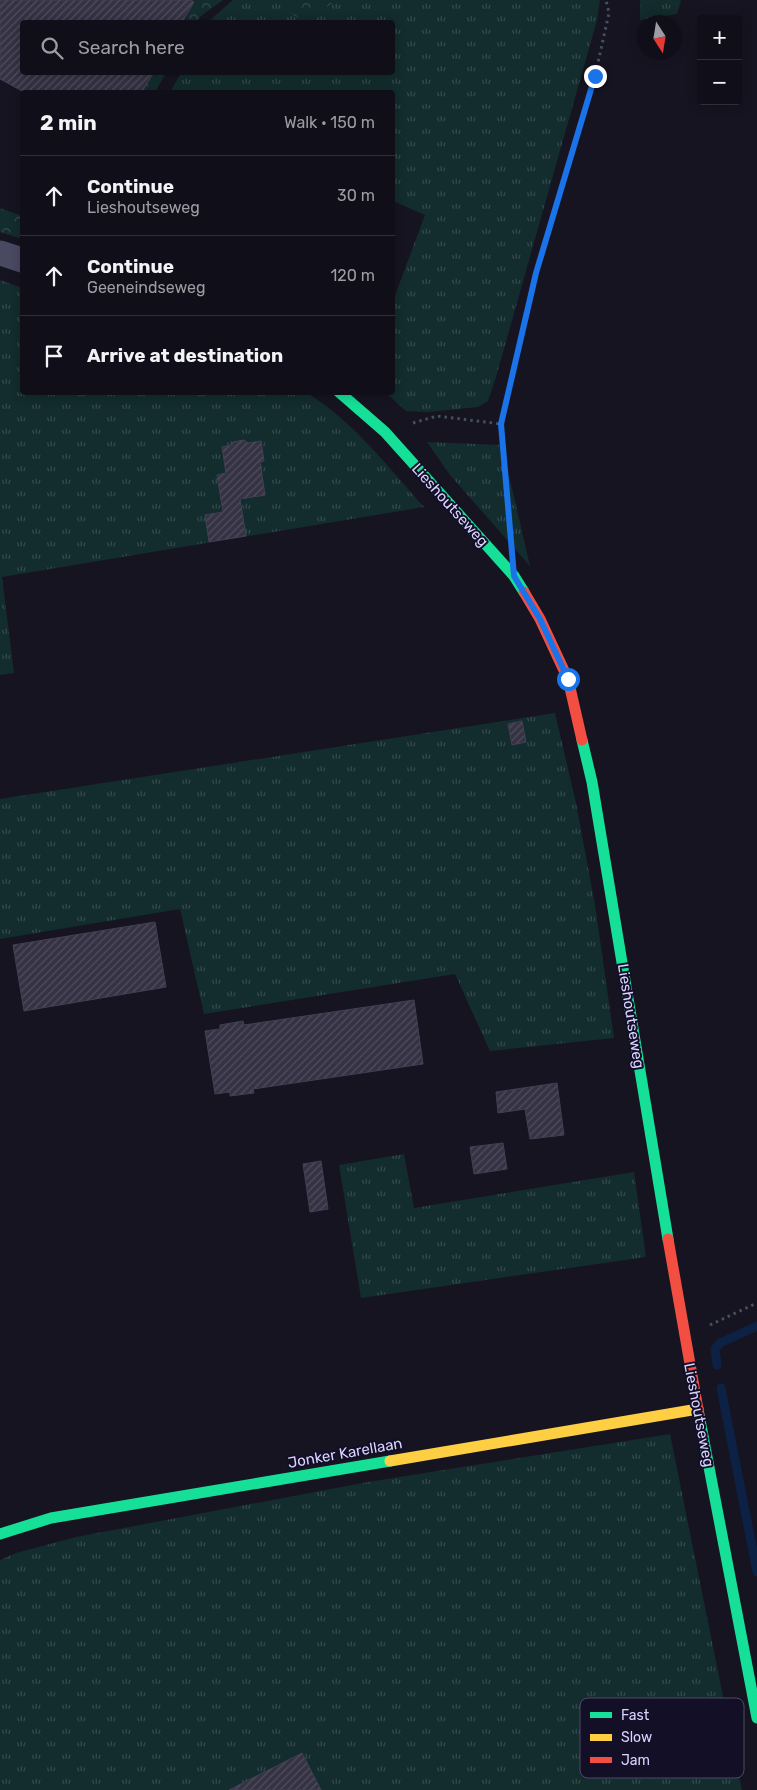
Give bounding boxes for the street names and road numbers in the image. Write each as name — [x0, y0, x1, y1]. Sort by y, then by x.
street label: Lieshoutseweg — [408, 460, 492, 550]
street label: Lieshoutseweg — [614, 962, 648, 1070]
street label: Lieshoutseweg — [680, 1361, 718, 1469]
street label: Jonker Karellaan — [286, 1434, 404, 1472]

